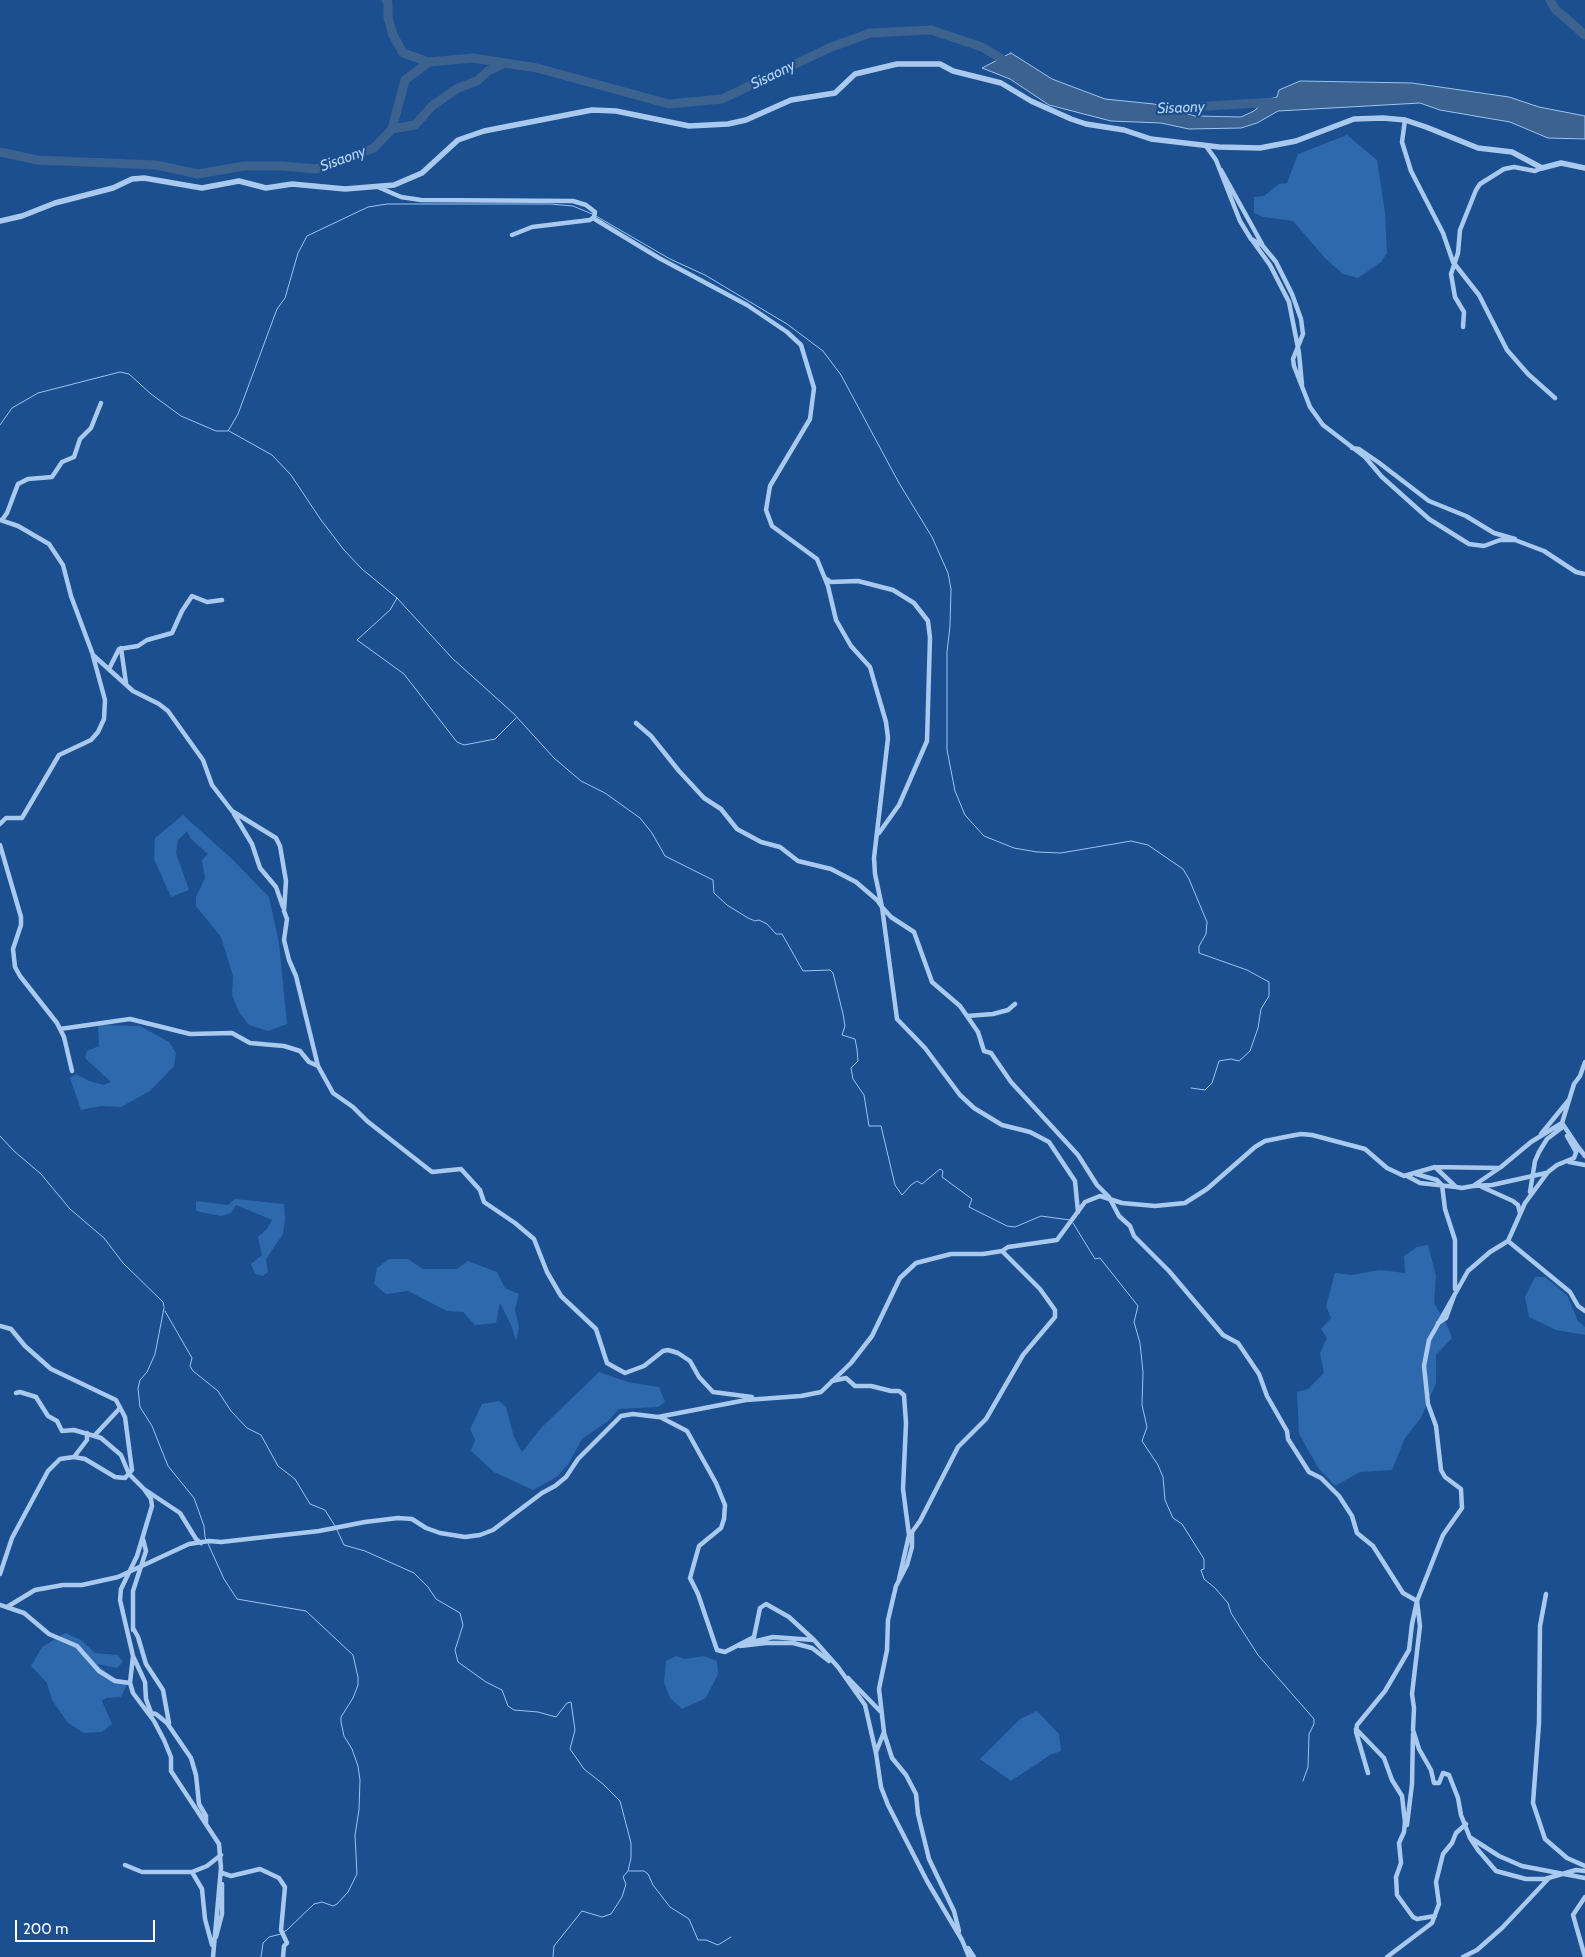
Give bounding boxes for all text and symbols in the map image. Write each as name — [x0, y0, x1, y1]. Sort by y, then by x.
water label: Sisaony — [748, 57, 798, 93]
water label: Sisaony — [1157, 98, 1205, 118]
water label: Sisaony — [318, 142, 368, 176]
scale bar — [18, 1910, 158, 1942]
text: 200 m — [23, 1920, 68, 1938]

